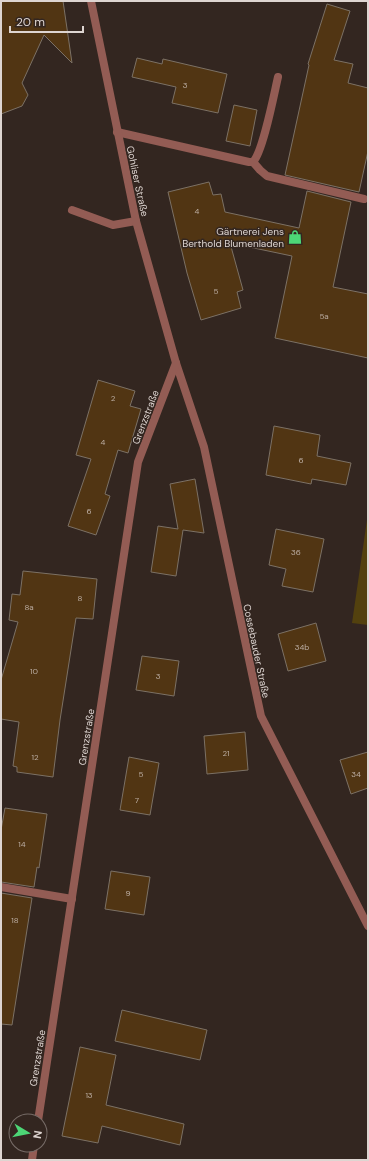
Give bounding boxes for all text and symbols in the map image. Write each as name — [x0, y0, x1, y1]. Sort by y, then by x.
scale bar — [10, 8, 83, 34]
text: 20 m — [16, 14, 45, 30]
house number: 3 — [183, 80, 188, 90]
street label: Gohliser Straße — [124, 145, 151, 218]
house number: 4 — [195, 206, 200, 216]
place label: Gärtnerei Jens Berthold Blumenladen — [182, 225, 284, 250]
shop icon: Gärtnerei Jens Berthold Blumenladen — [287, 229, 303, 245]
house number: 5 — [214, 286, 219, 296]
house number: 5a — [319, 311, 329, 321]
street label: Grenzstraße — [129, 388, 162, 446]
house number: 2 — [111, 393, 116, 403]
house number: 4 — [101, 437, 106, 447]
house number: 6 — [298, 455, 304, 465]
house number: 6 — [86, 506, 92, 516]
house number: 36 — [291, 547, 301, 557]
house number: 8 — [78, 593, 83, 603]
house number: 8a — [24, 602, 34, 612]
street label: Cossebauder Straße — [240, 603, 273, 700]
house number: 34b — [295, 642, 309, 652]
house number: 10 — [30, 666, 39, 676]
house number: 3 — [156, 671, 161, 681]
street label: Grenzstraße — [76, 708, 97, 766]
house number: 21 — [222, 748, 230, 758]
house number: 12 — [31, 752, 39, 762]
house number: 5 — [139, 769, 144, 779]
house number: 34 — [351, 769, 361, 779]
house number: 7 — [135, 795, 139, 805]
house number: 14 — [18, 839, 26, 849]
house number: 9 — [125, 888, 131, 898]
house number: 18 — [11, 915, 19, 925]
street label: Grenzstraße — [27, 1029, 48, 1087]
house number: 13 — [85, 1090, 93, 1100]
north arrow — [8, 1113, 48, 1153]
text: N — [30, 1130, 45, 1140]

